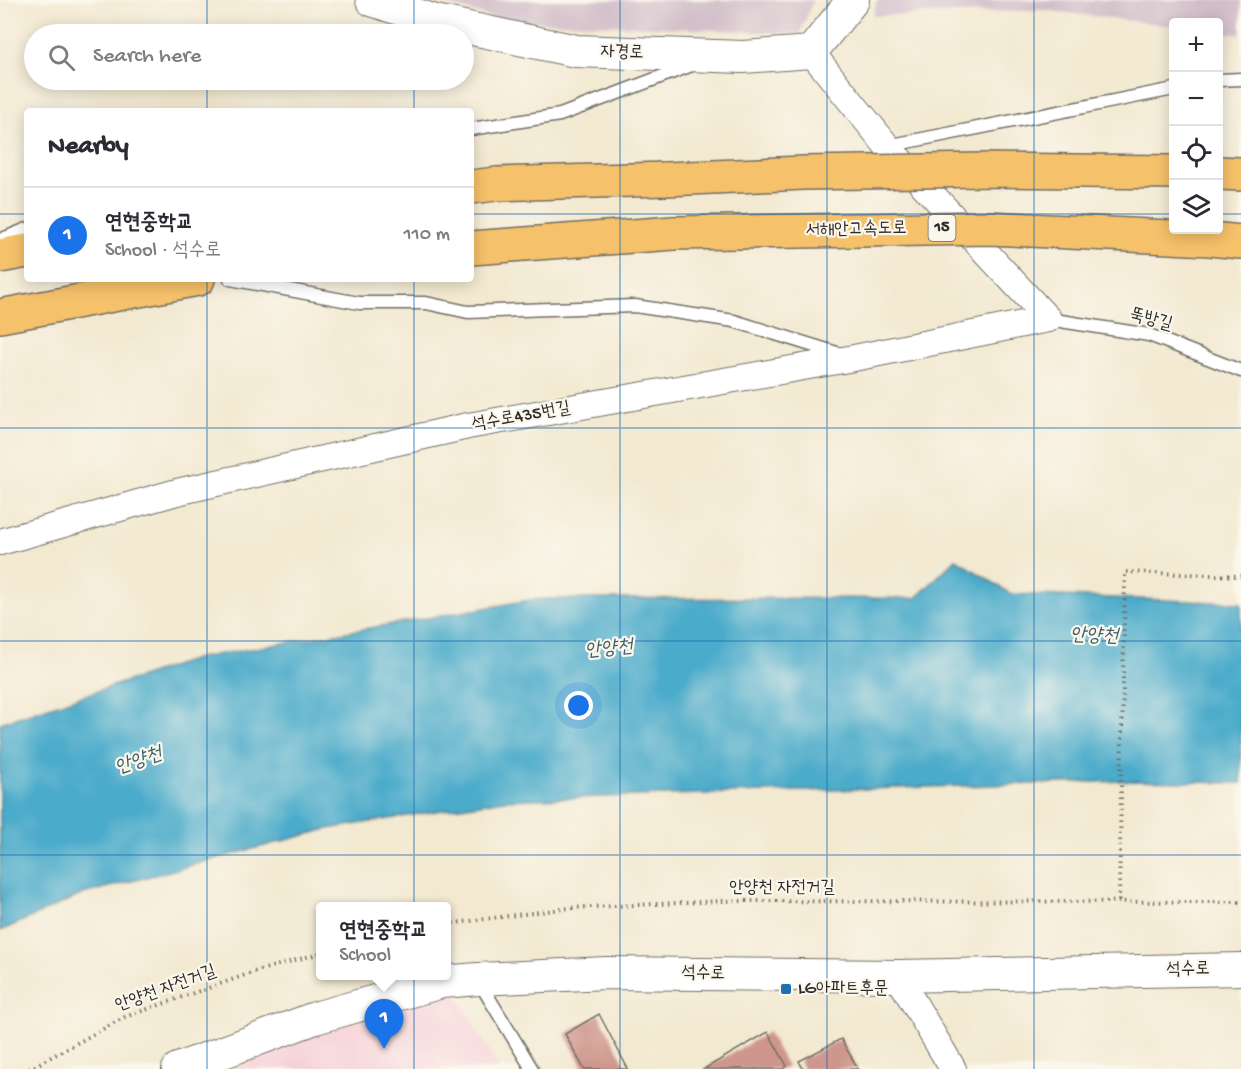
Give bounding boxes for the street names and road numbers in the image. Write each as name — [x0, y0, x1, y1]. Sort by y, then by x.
street label: 자경로 — [600, 42, 644, 64]
road number: 15 — [928, 215, 956, 241]
street label: 서해안고속도로 — [805, 219, 907, 241]
street label: 뚝방길 — [1127, 304, 1175, 336]
street label: 석수로435번길 — [470, 398, 572, 436]
street label: 안양천 자전거길 — [729, 878, 835, 899]
street label: 석수로 — [1166, 959, 1210, 981]
street label: 안양천 자전거길 — [113, 961, 220, 1017]
street label: 석수로 — [681, 963, 725, 985]

